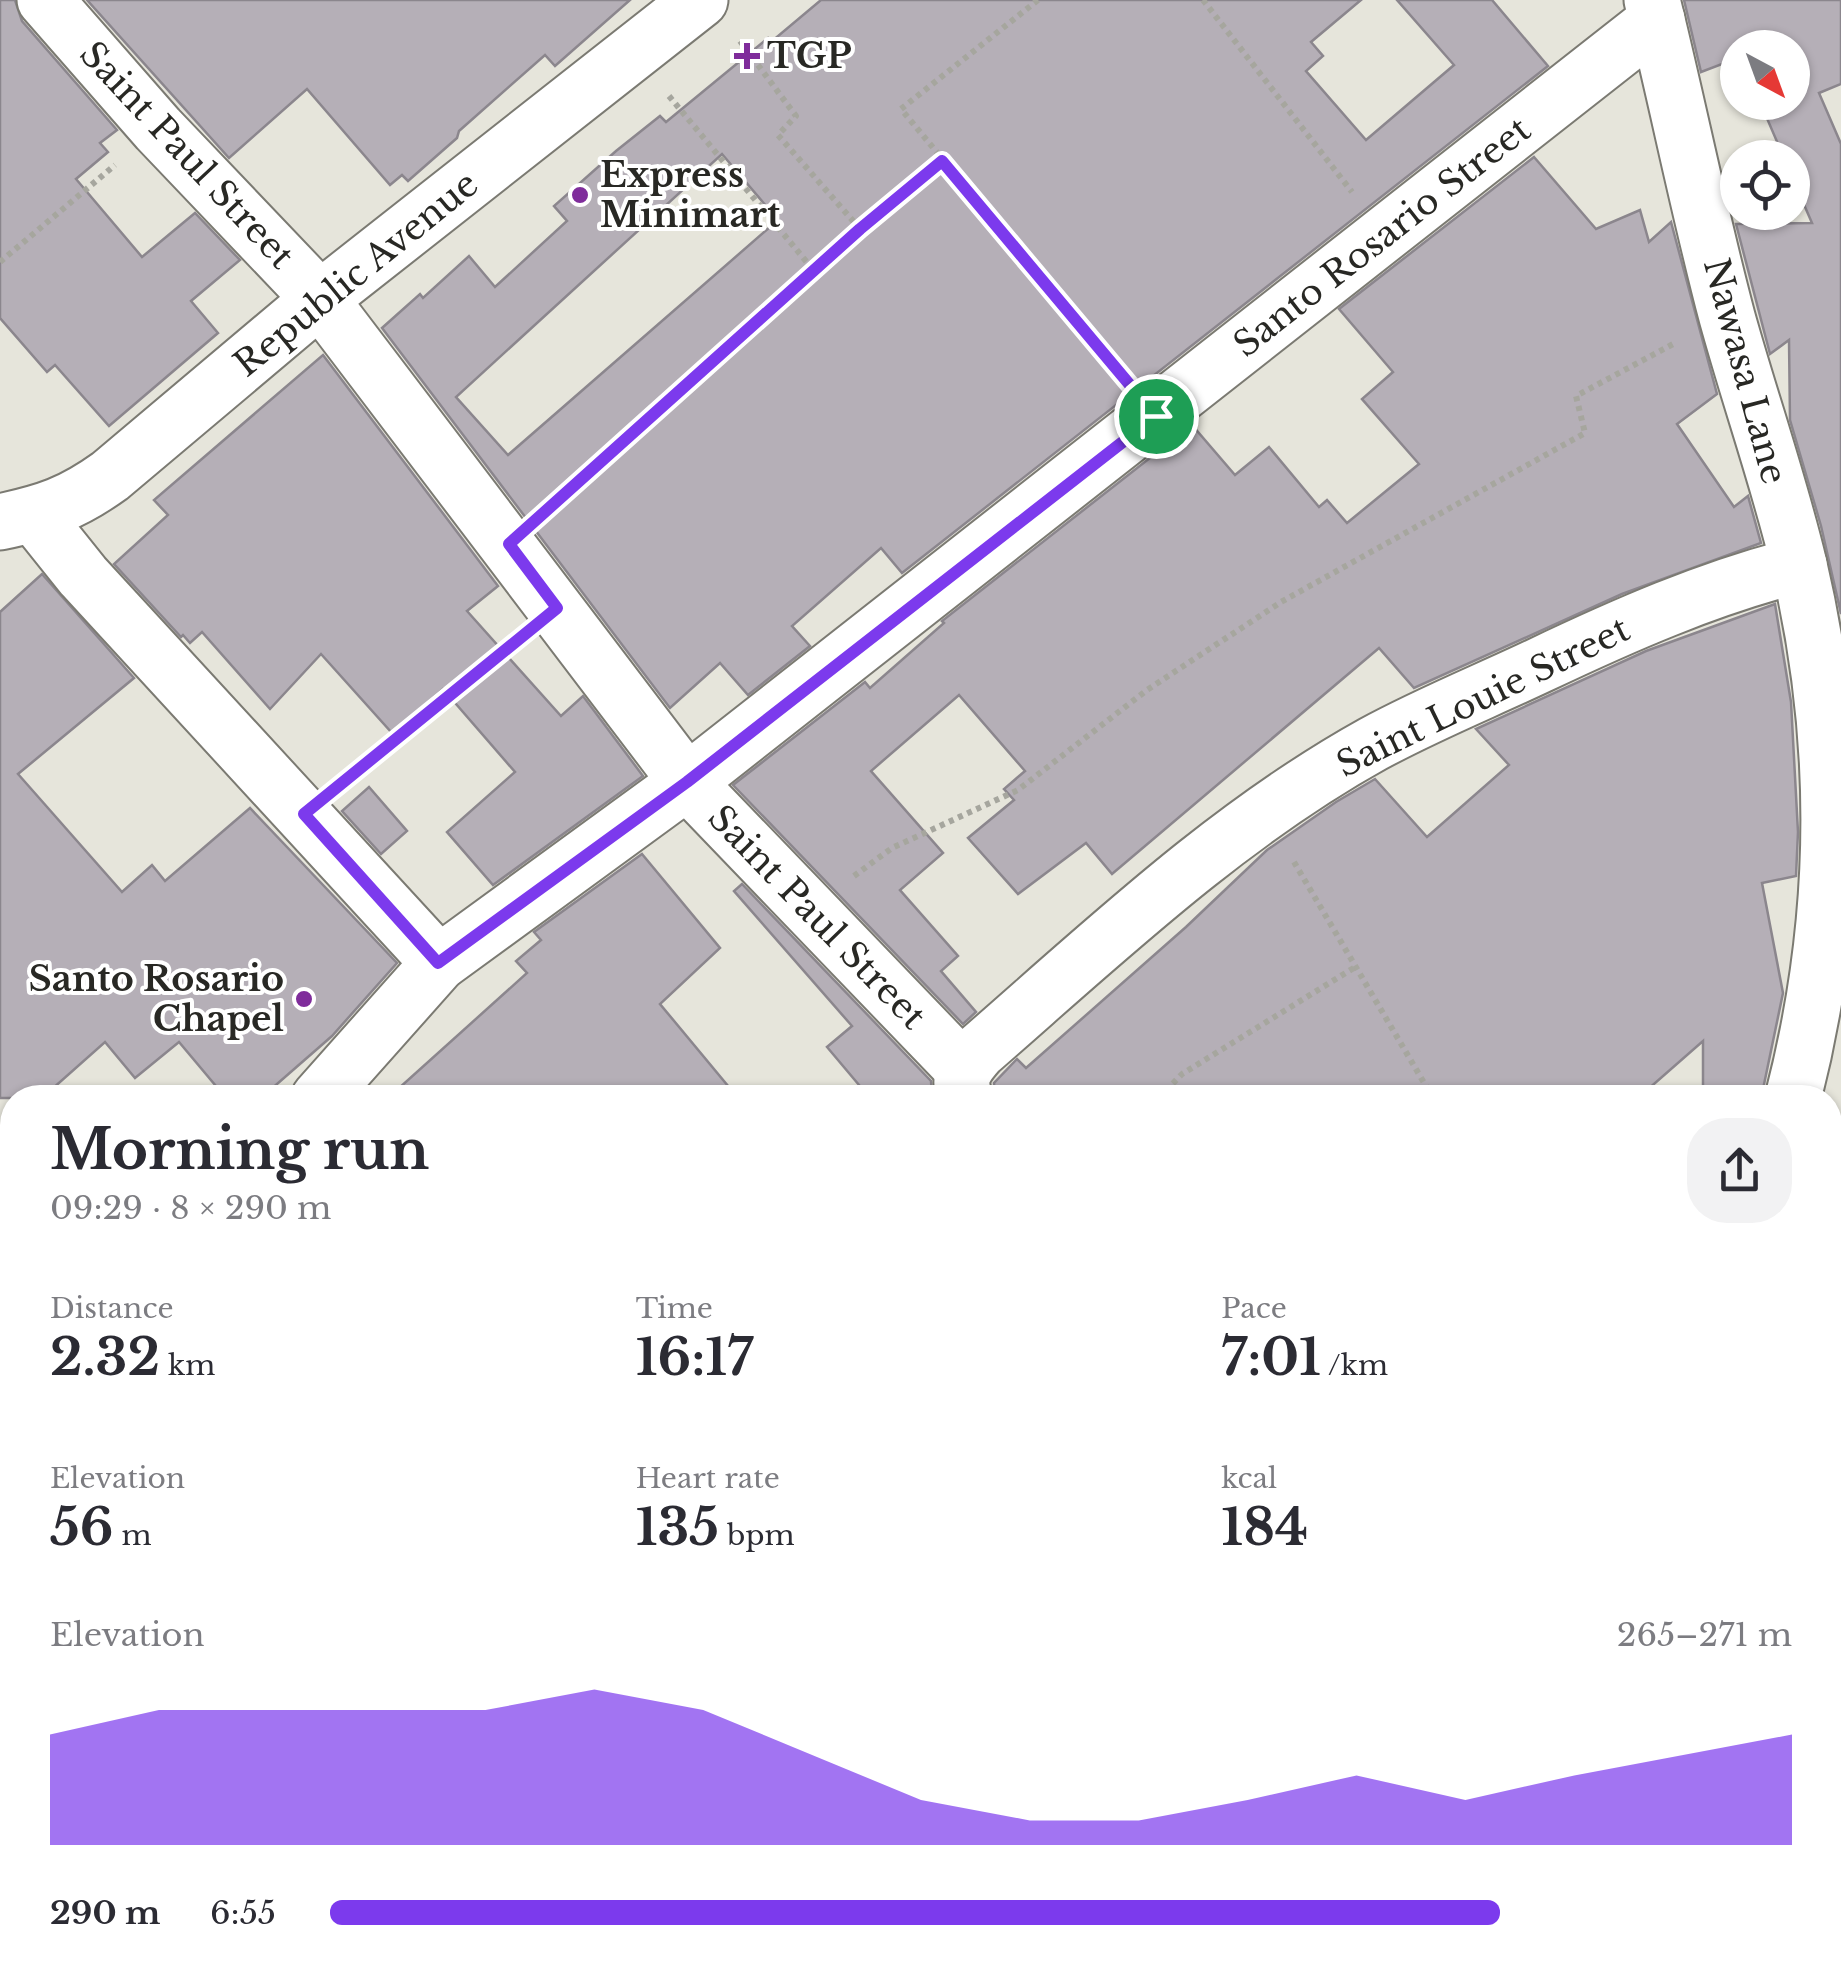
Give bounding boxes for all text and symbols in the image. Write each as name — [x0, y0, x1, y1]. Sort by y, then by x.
north arrow — [1720, 30, 1810, 120]
map controls — [1720, 30, 1810, 230]
street label: Saint Paul Street — [71, 32, 304, 277]
place label: TGP — [767, 34, 852, 77]
marker: TGP — [736, 45, 758, 67]
street label: Santo Rosario Street — [1225, 107, 1539, 366]
button: locate — [1720, 140, 1810, 230]
place label: Express Minimart — [600, 153, 781, 236]
street label: Republic Avenue — [225, 162, 486, 385]
marker: Express Minimart — [569, 184, 591, 206]
street label: Nawasa Lane — [1695, 253, 1796, 488]
pin — [1114, 374, 1199, 459]
icon: arrive — [1129, 389, 1184, 444]
street label: Saint Louie Street — [1329, 607, 1636, 786]
street label: Saint Paul Street — [700, 796, 935, 1037]
place label: Santo Rosario Chapel — [29, 957, 284, 1040]
marker: Santo Rosario Chapel — [293, 988, 315, 1010]
text: Morning run — [50, 1116, 429, 1184]
button: share — [1687, 1118, 1792, 1223]
text: 09:29 · 8 × 290 m — [50, 1188, 331, 1228]
text: Distance — [50, 1291, 173, 1326]
text: Time — [636, 1291, 713, 1326]
text: Pace — [1221, 1291, 1287, 1326]
text: 2.32 — [50, 1326, 160, 1389]
text: 16:17 — [636, 1326, 753, 1389]
text: 7:01 — [1221, 1326, 1321, 1389]
text: km — [160, 1348, 215, 1383]
text: /km — [1321, 1348, 1388, 1383]
text: Elevation — [50, 1461, 185, 1496]
text: Heart rate — [636, 1461, 780, 1496]
text: kcal — [1221, 1461, 1277, 1496]
text: 56 — [50, 1496, 113, 1559]
text: 135 — [636, 1496, 719, 1559]
text: 184 — [1221, 1496, 1308, 1559]
text: m — [113, 1518, 152, 1553]
text: bpm — [719, 1518, 794, 1553]
text: Elevation — [50, 1615, 204, 1655]
text: 265–271 m — [1617, 1615, 1792, 1655]
text: 290 m — [50, 1893, 160, 1933]
text: 6:55 — [210, 1893, 276, 1933]

